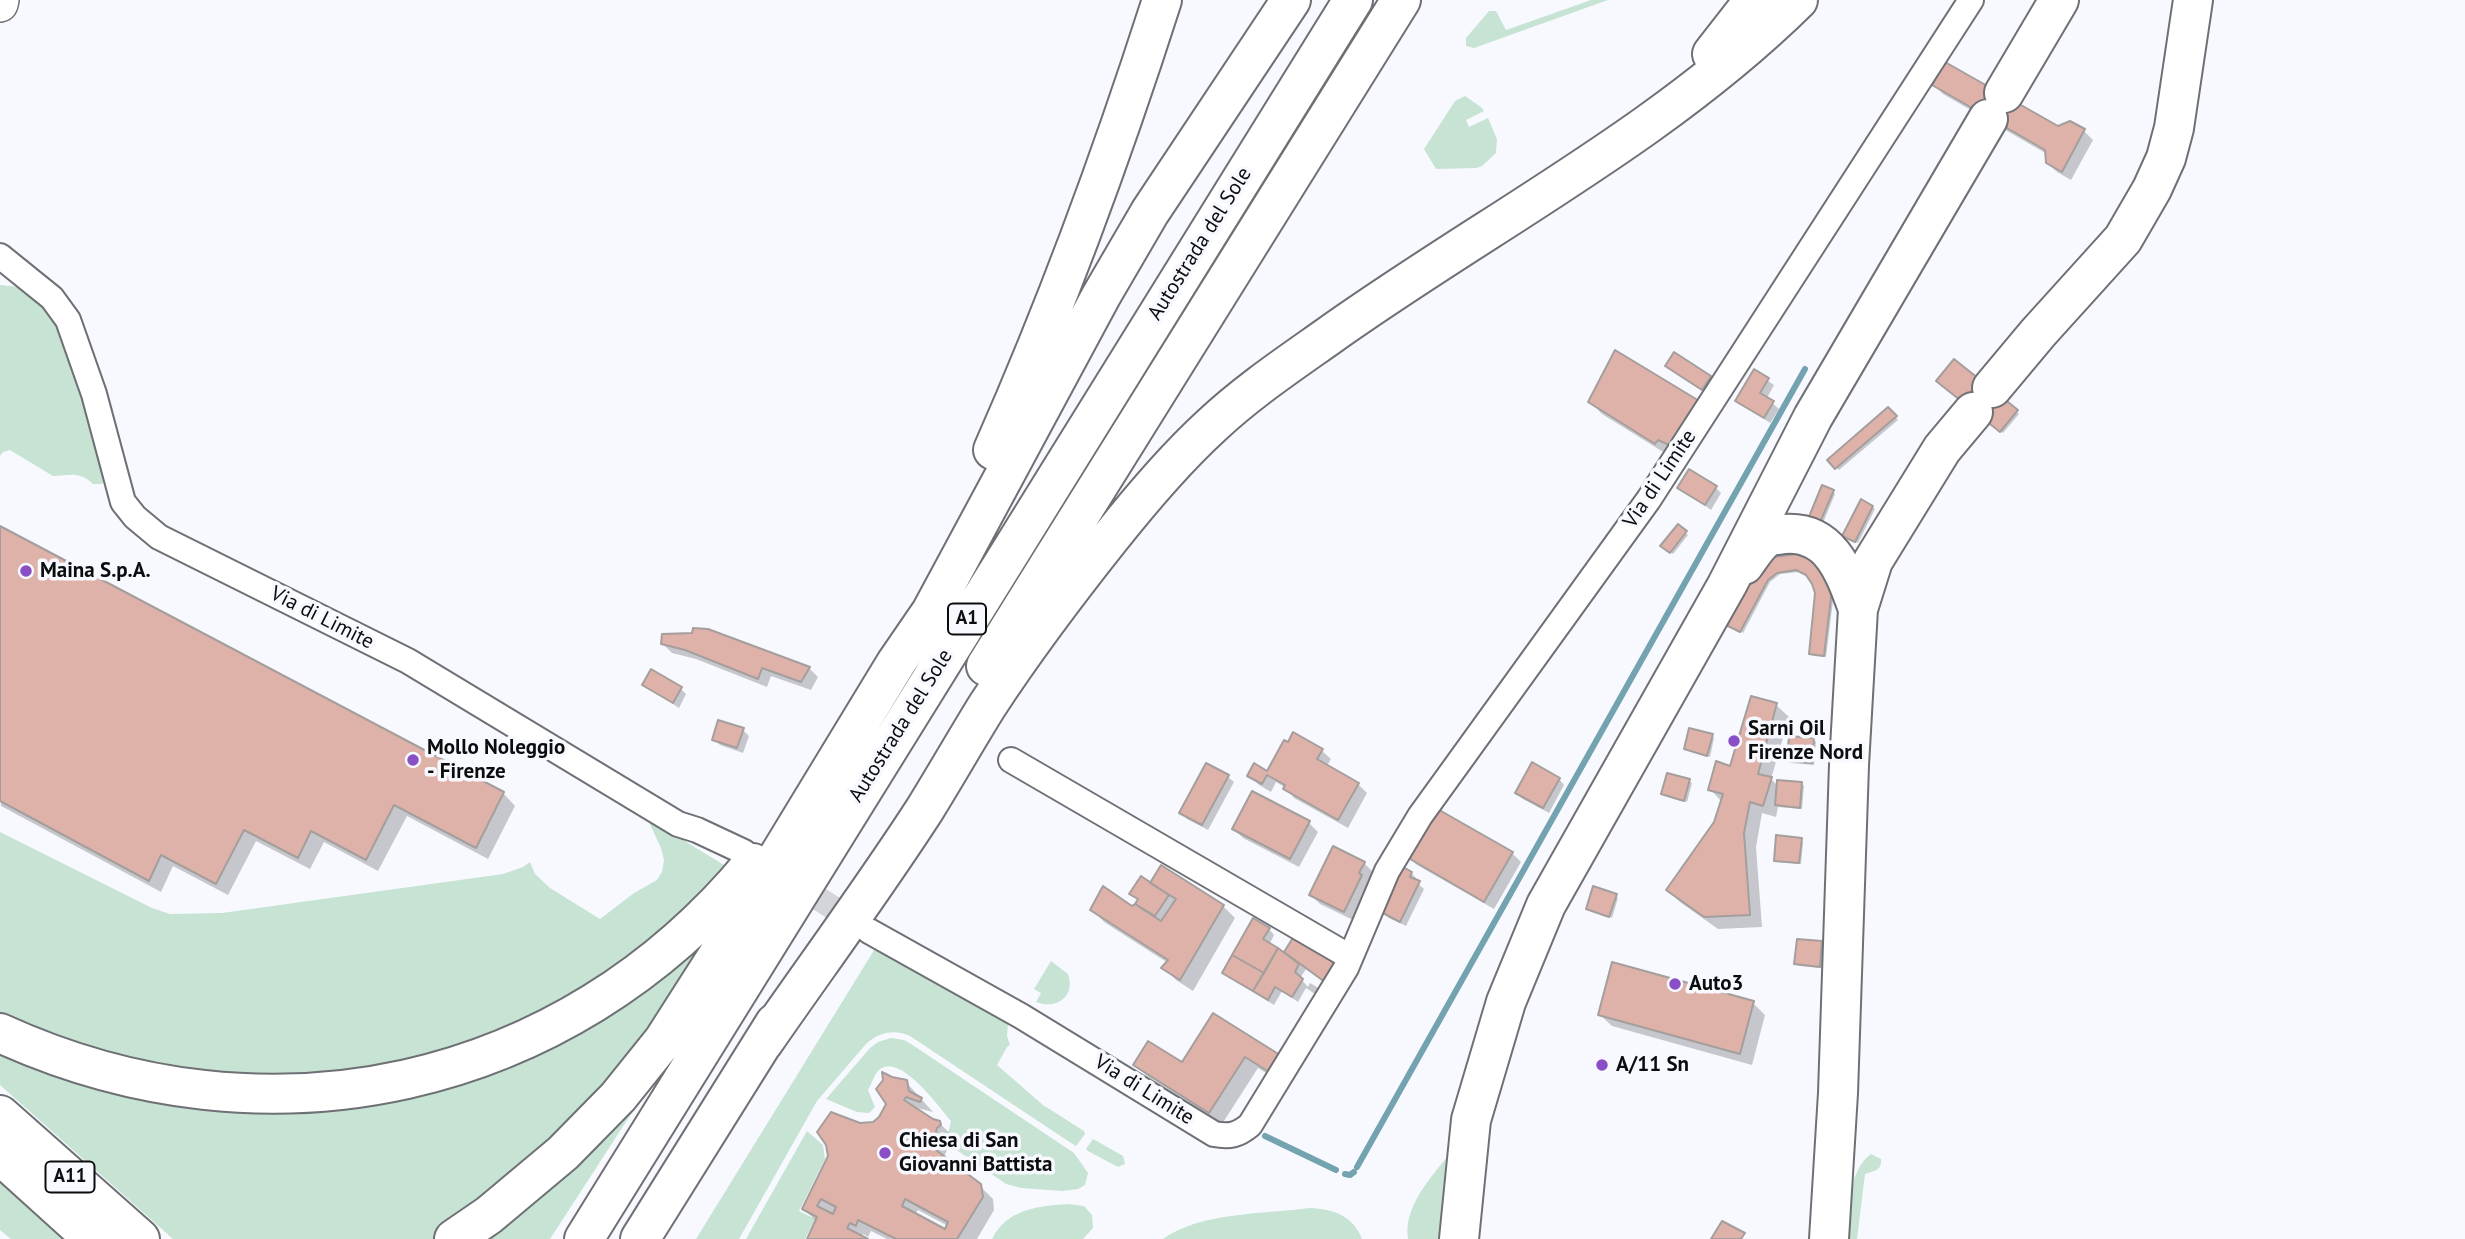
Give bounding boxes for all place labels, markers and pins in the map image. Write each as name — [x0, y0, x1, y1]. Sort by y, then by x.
place label: Maina S.p.A. — [40, 558, 151, 584]
marker: Maina S.p.A. — [18, 563, 34, 579]
place label: Sarni Oil Firenze Nord — [1748, 716, 1863, 766]
marker: Sarni Oil Firenze Nord — [1726, 733, 1742, 749]
place label: Mollo Noleggio - Firenze — [427, 735, 565, 785]
marker: Mollo Noleggio - Firenze — [405, 752, 421, 768]
place label: Auto3 — [1689, 971, 1743, 997]
marker: Auto3 — [1667, 976, 1683, 992]
place label: A/11 Sn — [1616, 1052, 1689, 1078]
marker: A/11 Sn — [1594, 1057, 1610, 1073]
place label: Chiesa di San Giovanni Battista — [899, 1128, 1052, 1178]
marker: Chiesa di San Giovanni Battista — [877, 1145, 893, 1161]

